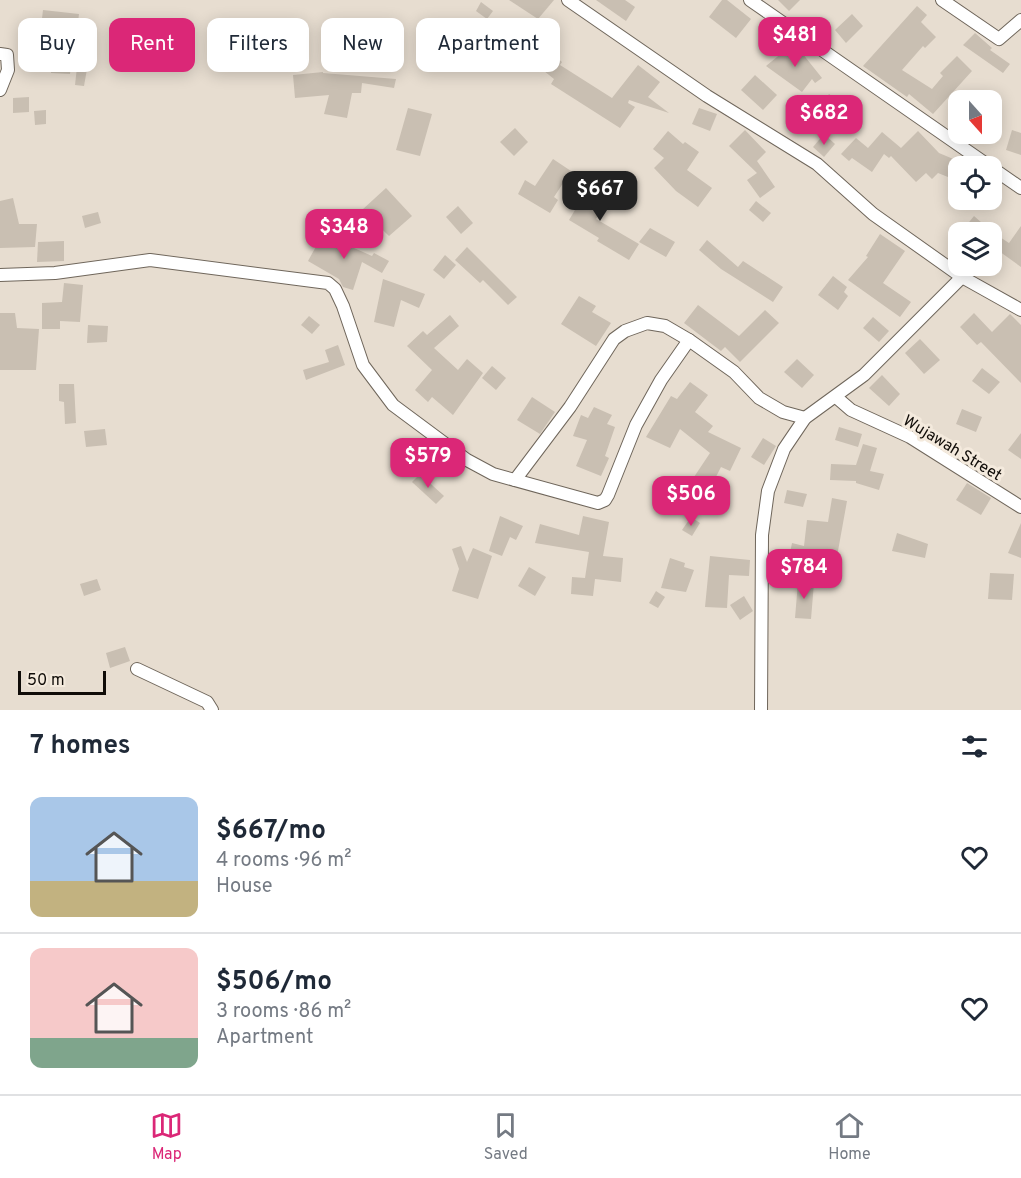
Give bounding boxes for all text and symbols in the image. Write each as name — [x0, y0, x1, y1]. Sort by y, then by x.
pin: $481 — [759, 17, 831, 68]
chip: Buy — [18, 18, 97, 72]
chip: Rent — [109, 18, 195, 72]
chip: Filters — [207, 18, 309, 72]
chip: New — [321, 18, 404, 72]
chip: Apartment — [416, 18, 560, 72]
text: $481 — [772, 23, 818, 49]
north arrow — [948, 90, 1002, 144]
map controls — [948, 90, 1002, 276]
pin: $682 — [788, 95, 860, 146]
text: $682 — [800, 101, 848, 127]
button: locate — [948, 156, 1002, 210]
pin: $667 — [564, 171, 636, 222]
text: $667 — [576, 177, 624, 203]
pin: $348 — [308, 209, 380, 260]
text: $348 — [319, 215, 369, 241]
button: layers — [948, 222, 1002, 276]
street label: Wujawah Street — [899, 411, 1005, 486]
pin: $579 — [392, 438, 464, 489]
text: $579 — [404, 444, 452, 470]
pin: $506 — [655, 476, 727, 527]
text: $506 — [666, 482, 716, 508]
pin: $784 — [768, 549, 840, 600]
text: $784 — [780, 555, 828, 581]
scale bar — [18, 668, 106, 696]
text: 50 m — [27, 671, 65, 691]
text: 7 homes — [30, 730, 130, 763]
icon: filters — [958, 730, 991, 763]
text: $667/mo — [216, 815, 326, 848]
icon: home — [78, 821, 150, 893]
icon: heart — [958, 841, 991, 874]
text: 4 rooms · 96 m² — [216, 848, 351, 874]
text: House — [216, 874, 272, 900]
text: $506/mo — [216, 966, 332, 999]
icon: home — [78, 972, 150, 1044]
icon: heart — [958, 992, 991, 1025]
text: 3 rooms · 86 m² — [216, 999, 351, 1025]
text: Apartment — [216, 1025, 314, 1051]
tab: Map — [150, 1109, 183, 1165]
tab: Saved — [484, 1109, 528, 1165]
tab: Home — [828, 1109, 871, 1165]

